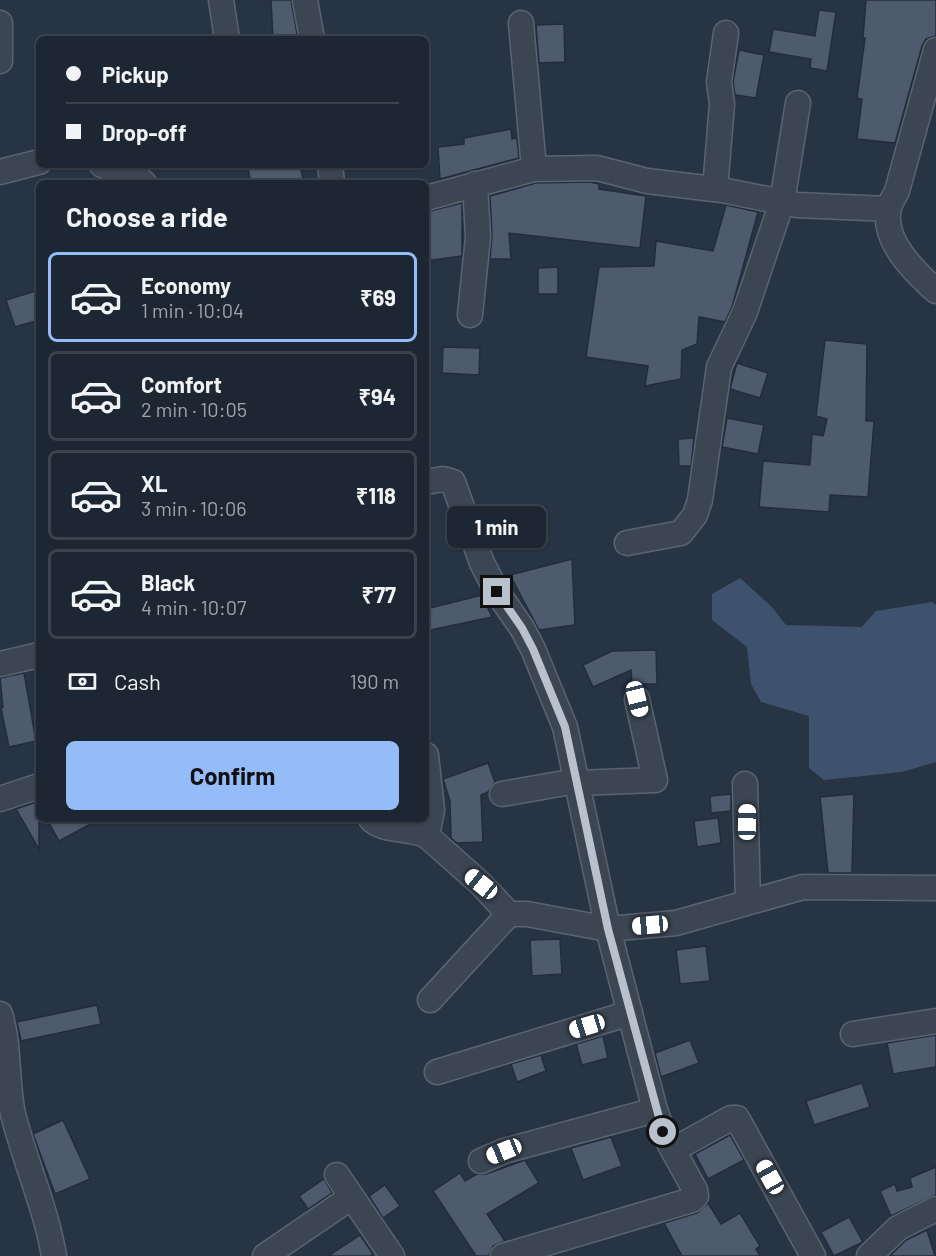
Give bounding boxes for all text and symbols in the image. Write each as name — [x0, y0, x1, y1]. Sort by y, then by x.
text: Pickup — [102, 61, 169, 87]
text: Drop-off — [102, 119, 186, 145]
text: Choose a ride — [66, 200, 228, 232]
icon: car — [69, 270, 123, 324]
text: Economy — [141, 272, 231, 298]
text: ₹69 — [360, 284, 396, 310]
text: 1 min · 10:04 — [141, 298, 244, 322]
icon: car — [69, 369, 123, 423]
text: Comfort — [141, 371, 222, 397]
text: ₹94 — [358, 383, 396, 409]
text: 2 min · 10:05 — [141, 397, 247, 421]
icon: car — [69, 468, 123, 522]
text: XL — [141, 470, 167, 496]
text: ₹118 — [356, 482, 396, 508]
text: 3 min · 10:06 — [141, 496, 247, 520]
callout: 1 min — [448, 505, 546, 547]
text: 1 min — [475, 515, 518, 539]
icon: car — [69, 567, 123, 621]
text: Black — [141, 569, 195, 595]
route end — [483, 578, 510, 605]
text: ₹77 — [362, 581, 396, 607]
text: 4 min · 10:07 — [141, 595, 246, 619]
icon: cash — [66, 665, 99, 698]
text: Cash — [114, 668, 161, 694]
text: 190 m — [350, 669, 399, 693]
car — [624, 679, 650, 719]
button: Confirm — [66, 741, 399, 810]
car — [738, 804, 756, 840]
car — [461, 866, 501, 902]
car — [631, 914, 669, 936]
car — [567, 1012, 607, 1040]
route start — [649, 1118, 676, 1145]
car — [484, 1136, 524, 1166]
car — [753, 1157, 787, 1197]

